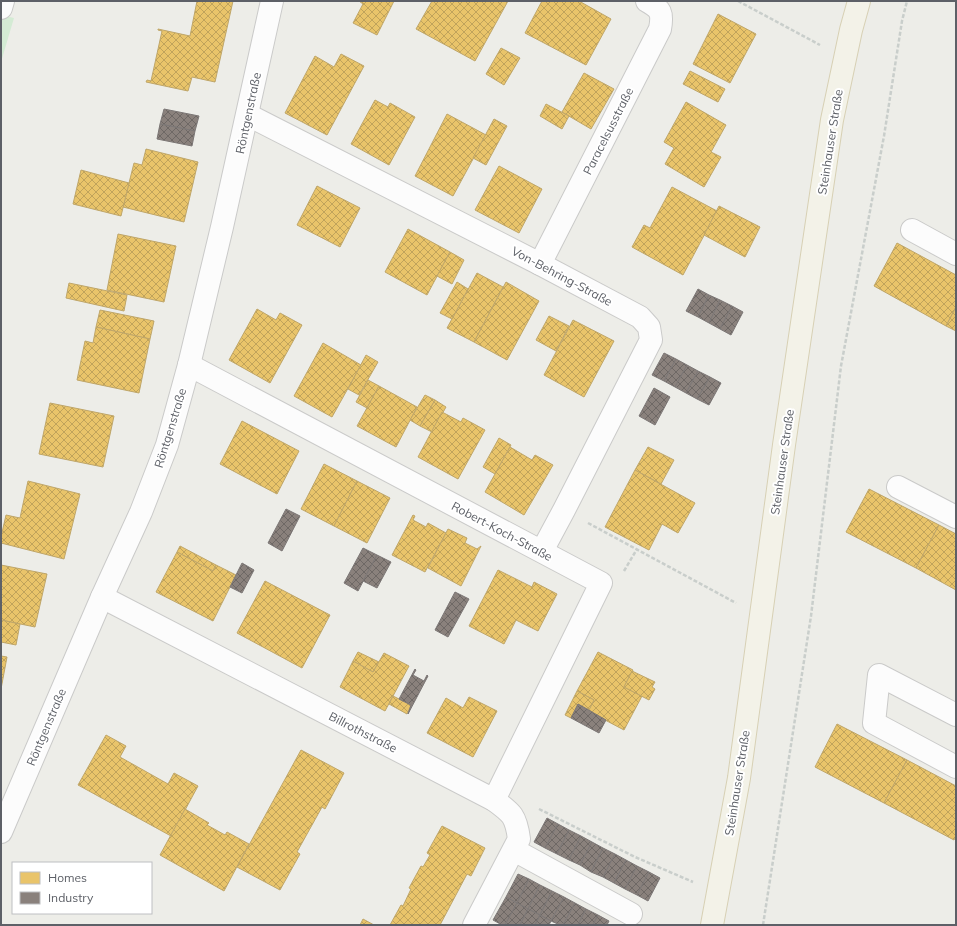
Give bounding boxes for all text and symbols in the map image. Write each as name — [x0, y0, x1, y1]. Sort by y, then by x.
street label: Röntgenstraße — [232, 71, 264, 155]
street label: Paracelsusstraße — [580, 85, 636, 177]
street label: Steinhauser Straße — [814, 88, 846, 196]
street label: Von-Behring-Straße — [509, 243, 615, 309]
street label: Röntgenstraße — [151, 386, 189, 470]
street label: Steinhauser Straße — [767, 408, 797, 516]
street label: Robert-Koch-Straße — [449, 498, 555, 564]
street label: Röntgenstraße — [23, 686, 69, 768]
street label: Billrothstraße — [326, 708, 400, 756]
street label: Steinhauser Straße — [721, 729, 753, 837]
legend — [12, 862, 152, 914]
text: Homes — [48, 870, 87, 885]
text: Industry — [48, 890, 94, 905]

